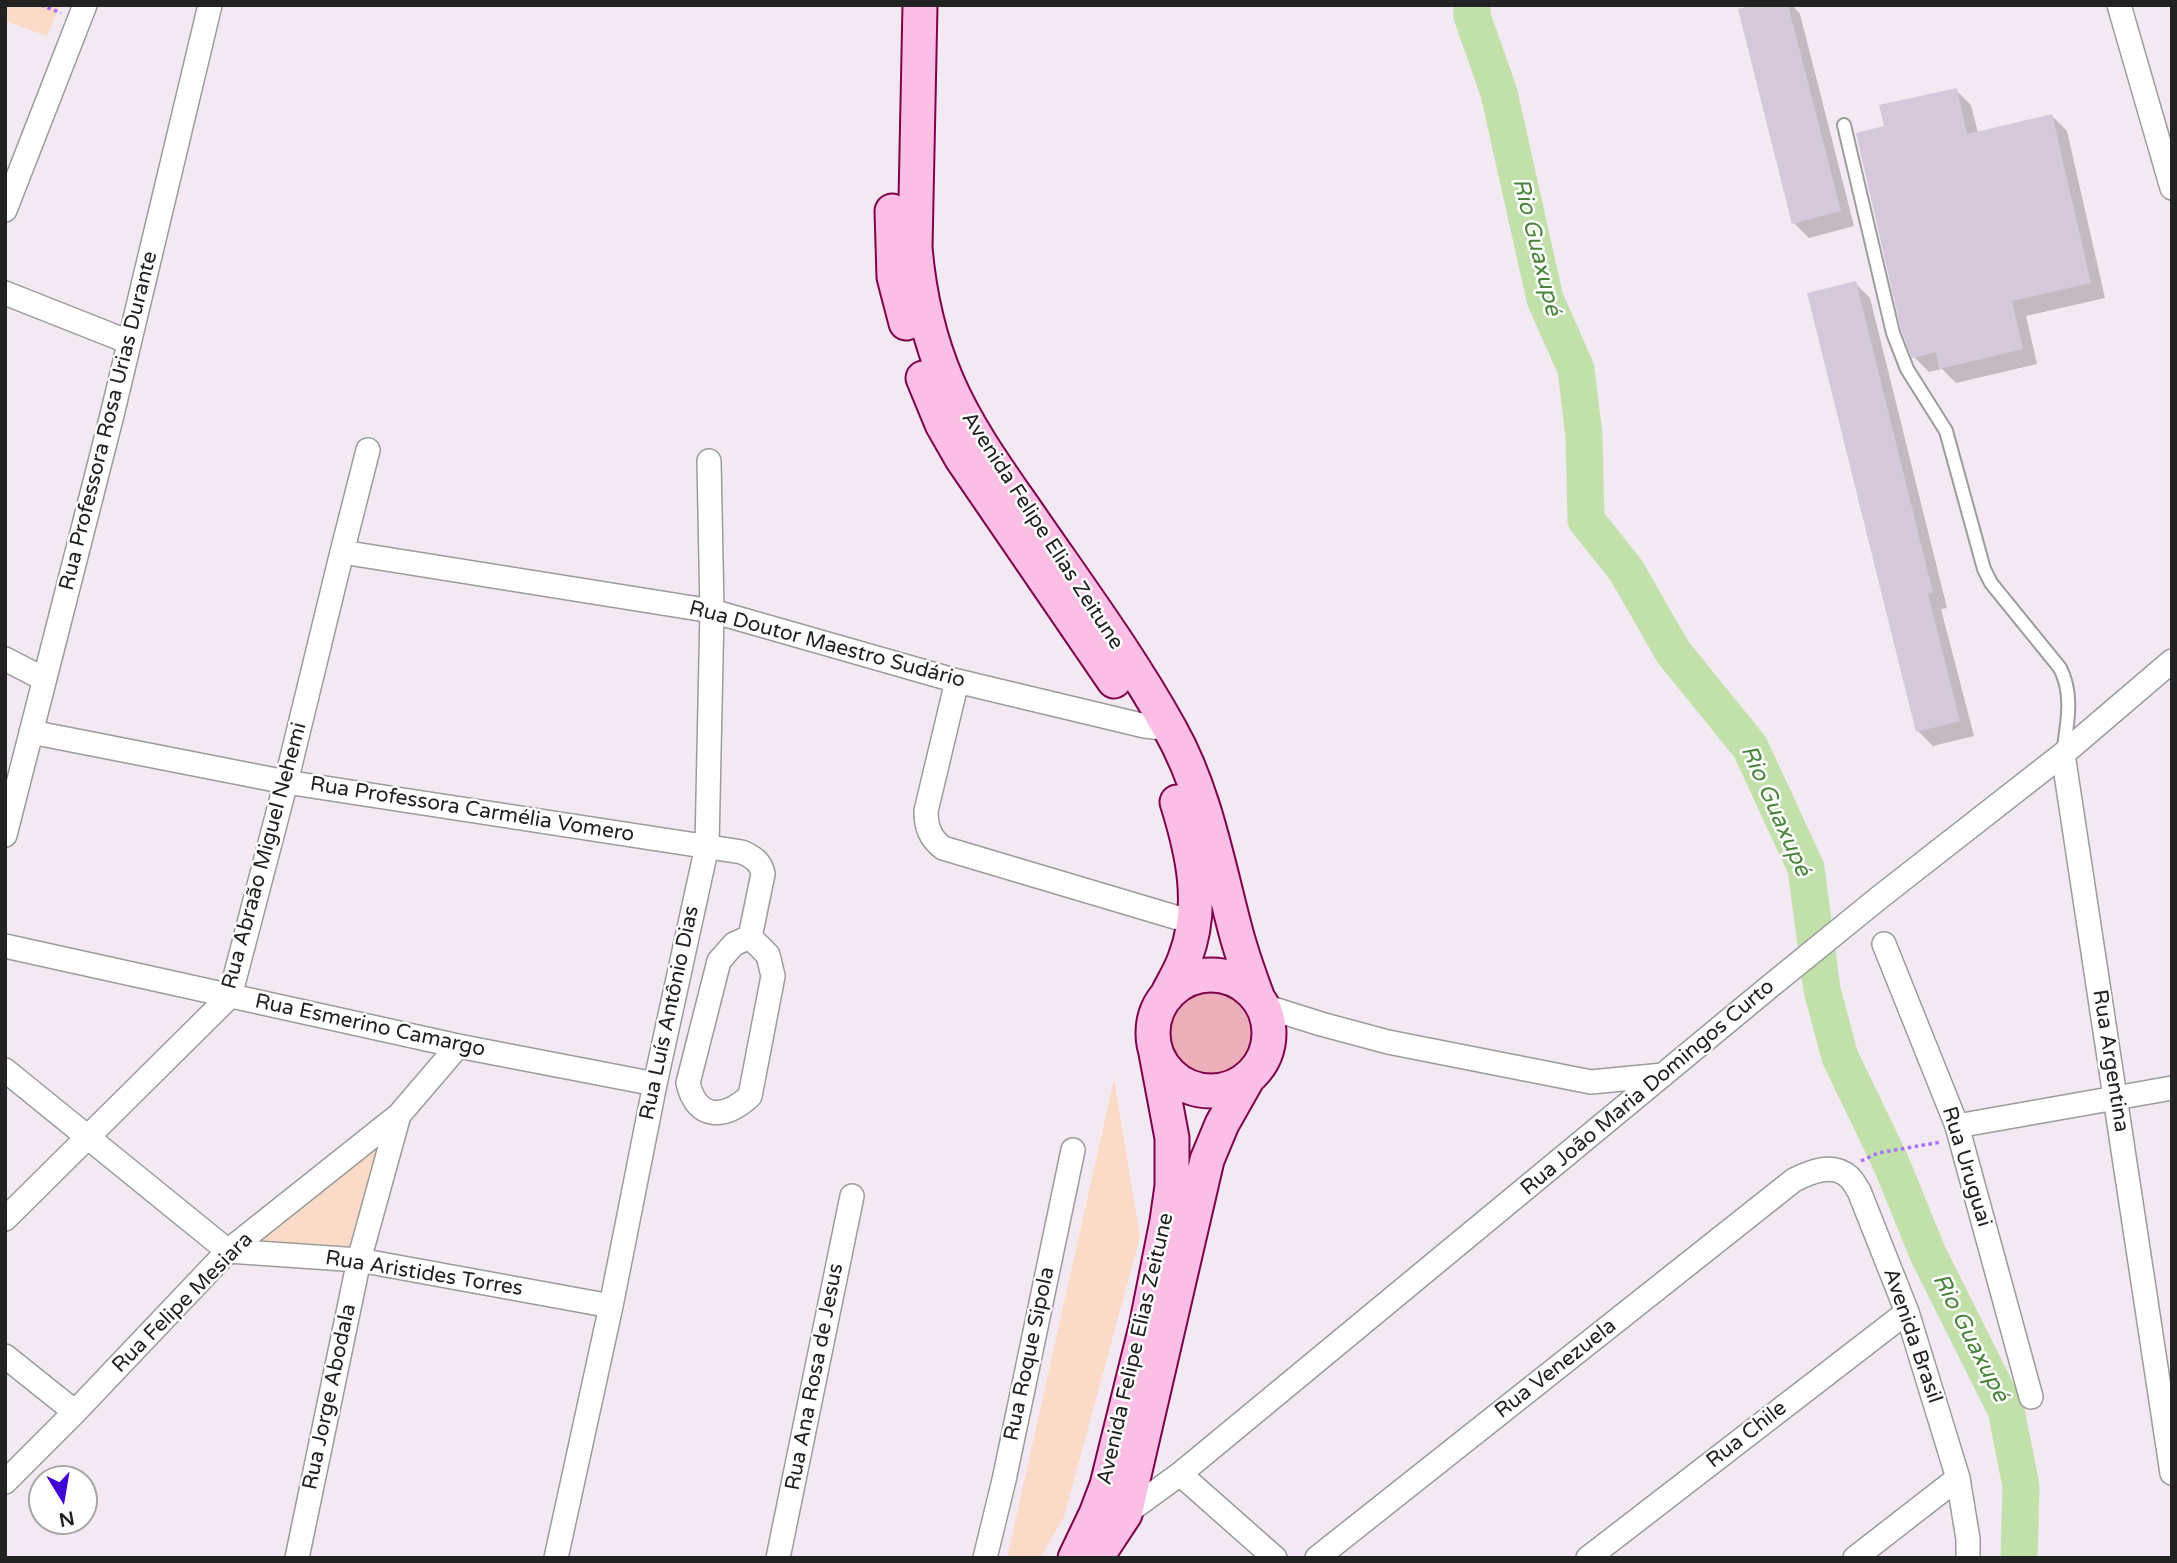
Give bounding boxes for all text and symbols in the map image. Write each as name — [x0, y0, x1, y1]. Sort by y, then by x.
water label: Rio Guaxupé — [1506, 176, 1566, 318]
street label: Rua Professora Rosa Urias Durante — [55, 249, 163, 593]
street label: Avenida Felipe Elias Zeitune — [956, 407, 1128, 655]
street label: Rua Doutor Maestro Sudário — [686, 596, 968, 694]
street label: Rua Abraão Miguel Nehemi — [217, 720, 313, 992]
water label: Rio Guaxupé — [1734, 741, 1816, 881]
street label: Rua Professora Carmélia Vomero — [308, 772, 636, 848]
street label: Rua Luís Antônio Dias — [635, 904, 705, 1122]
street label: Rua João Maria Domingos Curto — [1516, 975, 1780, 1201]
street label: Rua Argentina — [2086, 988, 2134, 1134]
street label: Rua Esmerino Camargo — [252, 989, 488, 1063]
street label: Rua Uruguai — [1936, 1104, 1996, 1230]
street label: Avenida Felipe Elias Zeitune — [1092, 1211, 1180, 1487]
street label: Rua Felipe Mesiara — [107, 1227, 259, 1379]
street label: Rua Aristides Torres — [323, 1246, 525, 1302]
street label: Rua Ana Rosa de Jesus — [781, 1261, 849, 1493]
street label: Rua Roque Sipola — [999, 1265, 1061, 1443]
street label: Avenida Brasil — [1877, 1265, 1947, 1407]
water label: Rio Guaxupé — [1926, 1269, 2014, 1407]
street label: Rua Jorge Abodala — [298, 1302, 362, 1492]
street label: Rua Venezuela — [1490, 1314, 1622, 1424]
street label: Rua Chile — [1702, 1396, 1792, 1474]
north arrow — [28, 1465, 98, 1535]
text: N — [57, 1506, 76, 1531]

